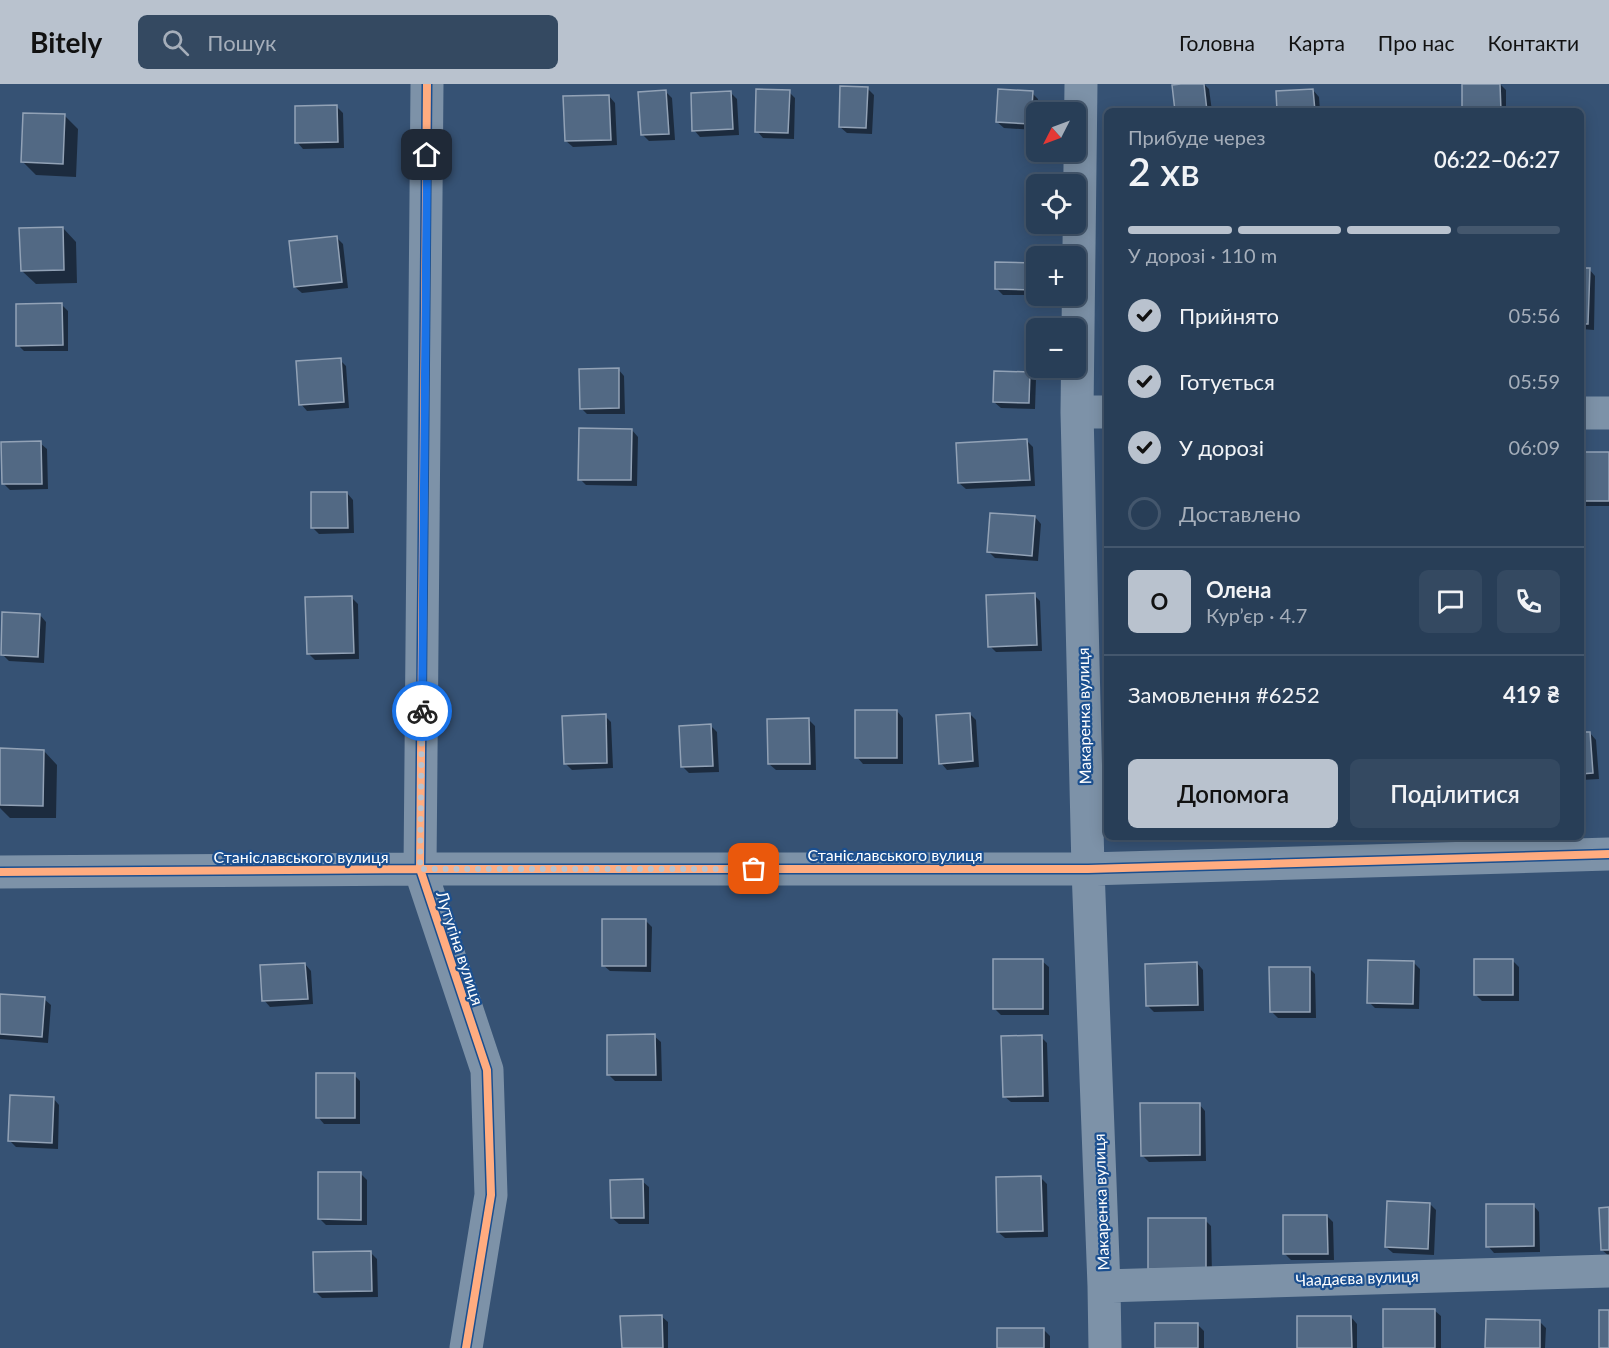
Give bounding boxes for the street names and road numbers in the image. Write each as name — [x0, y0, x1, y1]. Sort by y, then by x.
street label: Макаренка вулиця — [1073, 647, 1094, 785]
street label: Станіславського вулиця — [807, 845, 983, 864]
street label: Станіславського вулиця — [213, 847, 389, 866]
street label: Лутугіна вулиця — [433, 887, 488, 1007]
street label: Макаренка вулиця — [1089, 1133, 1112, 1271]
street label: Чаадаєва вулиця — [1295, 1266, 1419, 1289]

